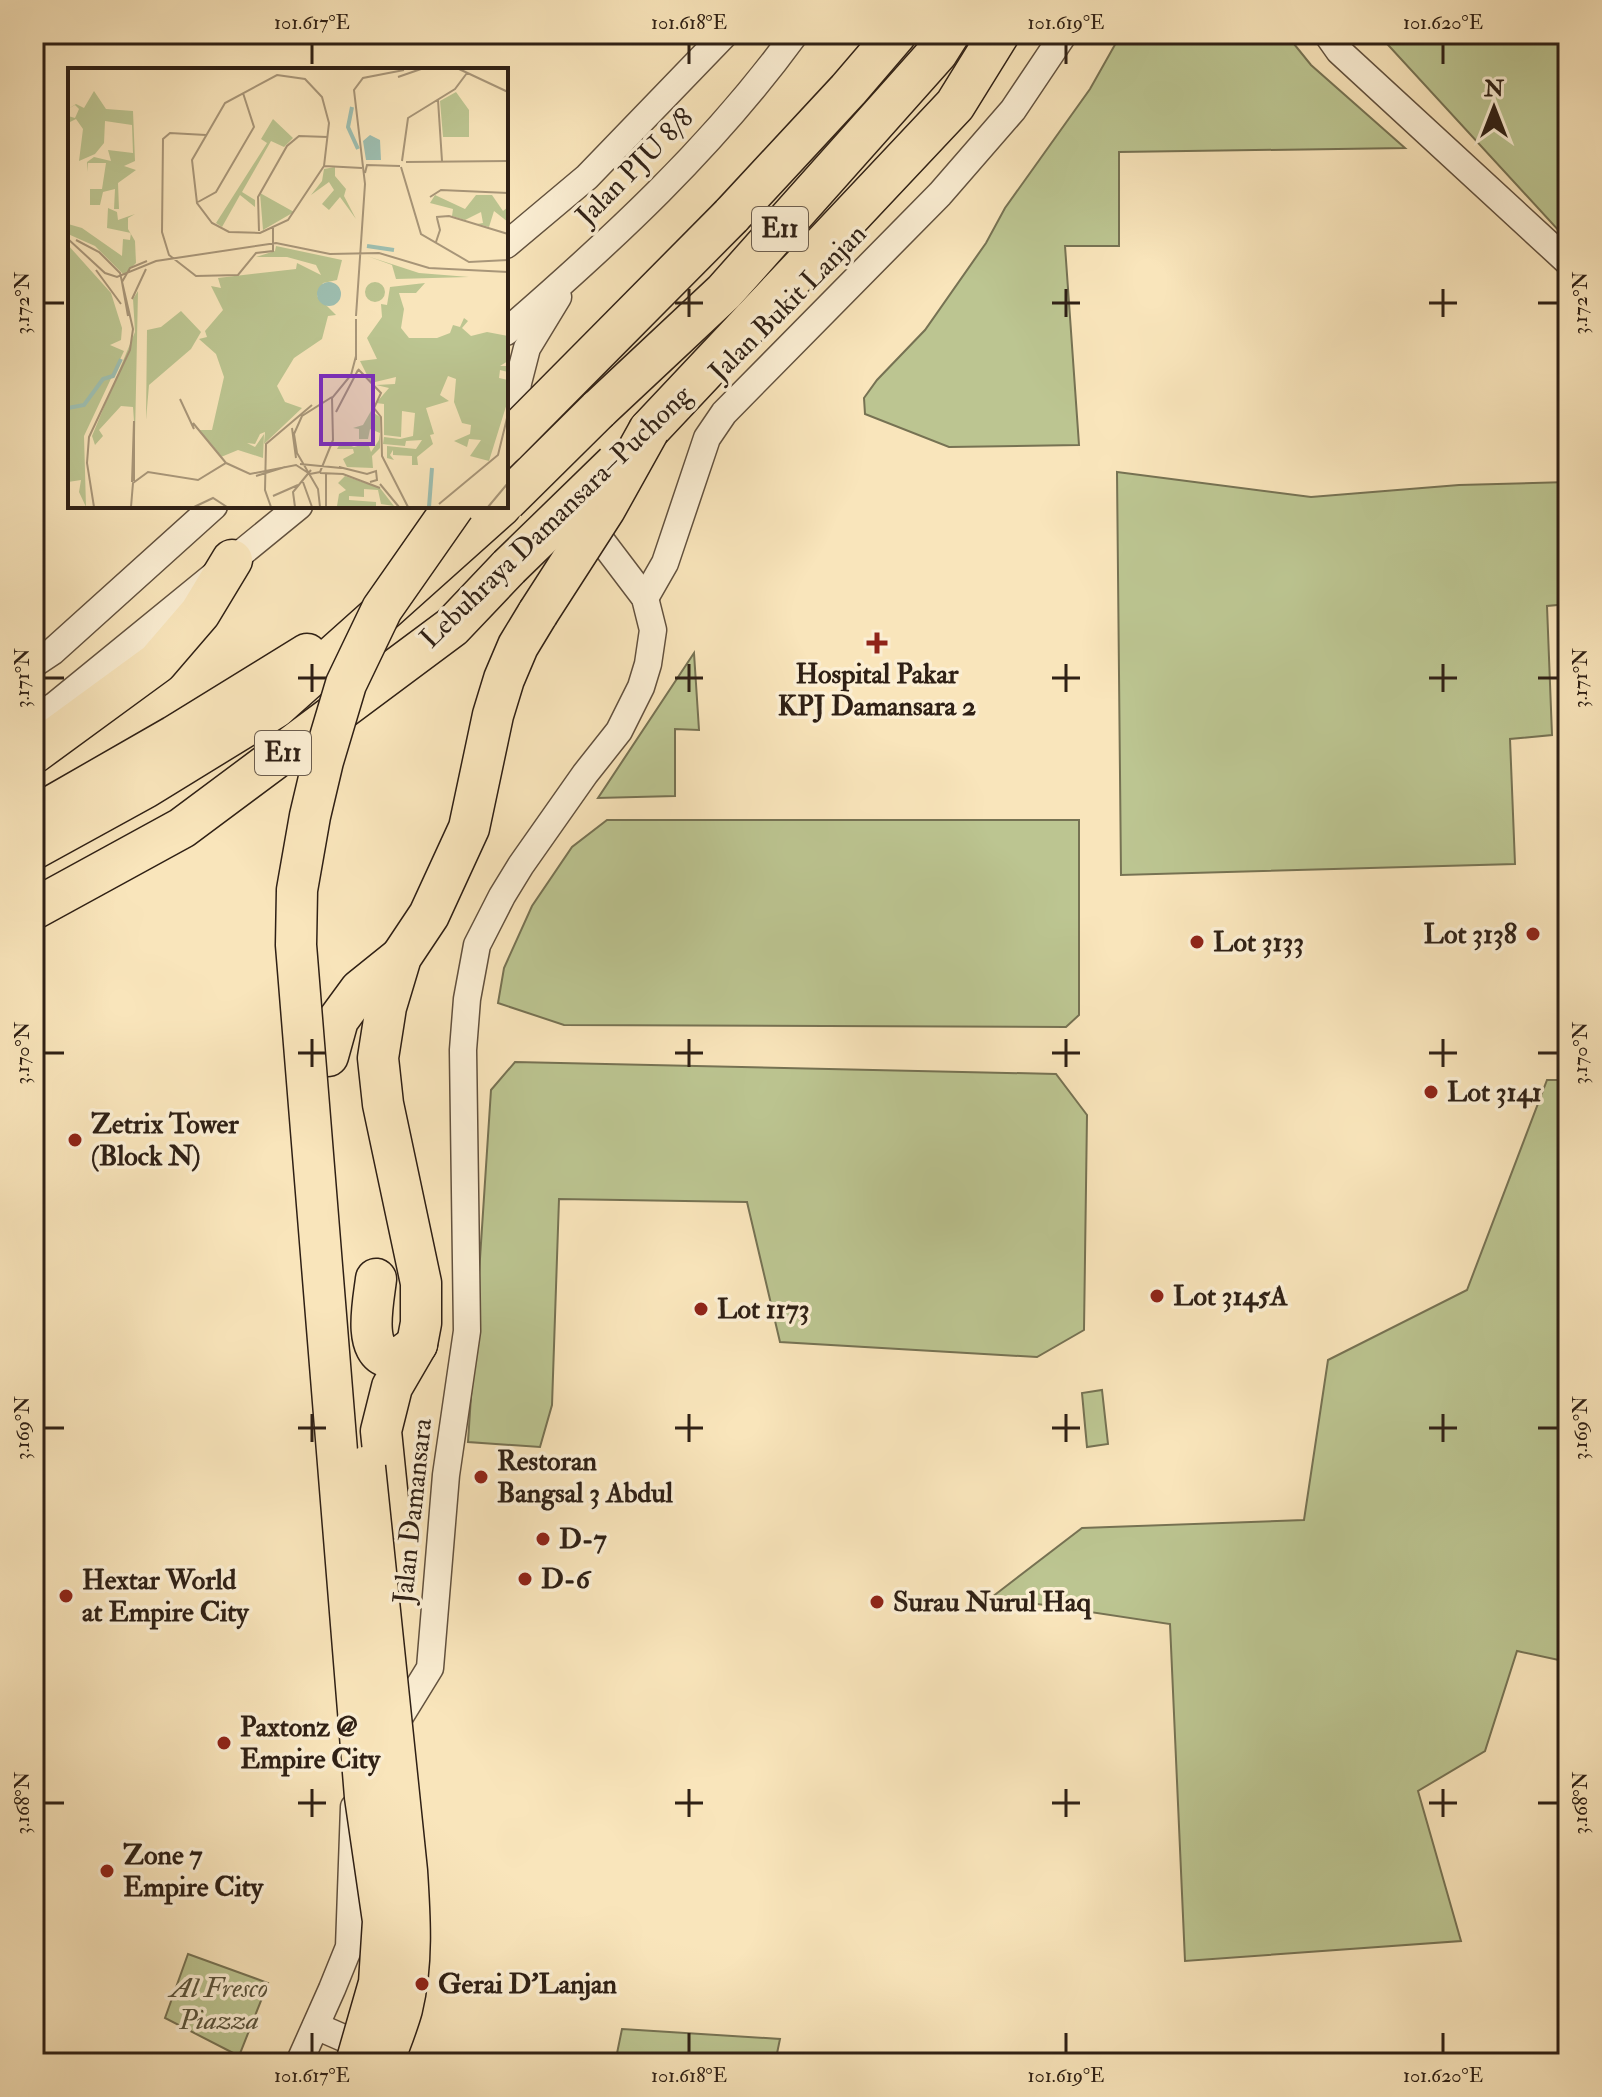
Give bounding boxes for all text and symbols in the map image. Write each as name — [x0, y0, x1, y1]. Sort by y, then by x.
text: 101.617°E — [274, 10, 350, 35]
text: 101.618°E — [651, 10, 727, 35]
text: 101.619°E — [1028, 10, 1104, 35]
text: 101.620°E — [1403, 10, 1483, 35]
inset map — [68, 68, 508, 508]
north arrow — [1454, 68, 1534, 148]
text: N — [1483, 75, 1504, 103]
street label: Jalan PJU 8/8 — [568, 101, 701, 234]
road number: E11 — [752, 207, 808, 251]
street label: Jalan Bukit Lanjan — [701, 217, 874, 390]
text: 3.172°N — [10, 271, 35, 334]
text: 3.172°N — [1568, 271, 1593, 334]
street label: Lebuhraya Damansara–Puchong — [413, 377, 700, 656]
marker: Hospital Pakar KPJ Damansara 2 — [866, 632, 888, 654]
text: 3.171°N — [10, 648, 35, 708]
text: 3.171°N — [1568, 648, 1593, 708]
place label: Hospital Pakar KPJ Damansara 2 — [778, 657, 976, 724]
road number: E11 — [255, 731, 311, 775]
place label: Lot 3138 — [1424, 917, 1517, 952]
place label: Lot 3133 — [1213, 925, 1304, 960]
marker: Lot 3138 — [1524, 925, 1542, 943]
marker: Lot 3133 — [1188, 933, 1206, 951]
text: 3.170°N — [10, 1021, 35, 1085]
text: 3.170°N — [1568, 1021, 1593, 1085]
place label: Lot 3141 — [1447, 1075, 1542, 1110]
marker: Lot 3141 — [1422, 1083, 1440, 1101]
place label: Zetrix Tower (Block N) — [91, 1107, 239, 1174]
marker: Zetrix Tower (Block N) — [66, 1131, 84, 1149]
place label: Lot 3145A — [1173, 1279, 1288, 1314]
marker: Lot 3145A — [1148, 1287, 1166, 1305]
place label: Lot 1173 — [717, 1292, 809, 1327]
marker: Lot 1173 — [692, 1300, 710, 1318]
text: 3.169°N — [10, 1396, 35, 1460]
text: 3.169°N — [1568, 1396, 1593, 1460]
street label: Jalan Damansara — [386, 1416, 440, 1606]
place label: Restoran Bangsal 3 Abdul — [497, 1444, 674, 1511]
marker: Restoran Bangsal 3 Abdul — [472, 1468, 490, 1486]
place label: D-7 — [559, 1522, 607, 1557]
marker: D-7 — [534, 1530, 552, 1548]
place label: D-6 — [541, 1562, 592, 1597]
place label: Hextar World at Empire City — [82, 1563, 250, 1630]
marker: D-6 — [516, 1570, 534, 1588]
place label: Surau Nurul Haq — [893, 1585, 1092, 1620]
marker: Hextar World at Empire City — [57, 1587, 75, 1605]
marker: Surau Nurul Haq — [868, 1593, 886, 1611]
place label: Paxtonz @ Empire City — [240, 1710, 382, 1777]
marker: Paxtonz @ Empire City — [215, 1734, 233, 1752]
text: 3.168°N — [10, 1771, 35, 1835]
text: 3.168°N — [1568, 1771, 1593, 1835]
place label: Zone 7 Empire City — [123, 1838, 265, 1905]
marker: Zone 7 Empire City — [98, 1862, 116, 1880]
place label: Gerai D’Lanjan — [438, 1967, 618, 2002]
park label: Al Fresco Piazza — [167, 1971, 268, 2038]
marker: Gerai D’Lanjan — [413, 1975, 431, 1993]
text: 101.617°E — [274, 2063, 350, 2088]
text: 101.618°E — [651, 2063, 727, 2088]
text: 101.619°E — [1028, 2063, 1104, 2088]
text: 101.620°E — [1403, 2063, 1483, 2088]

